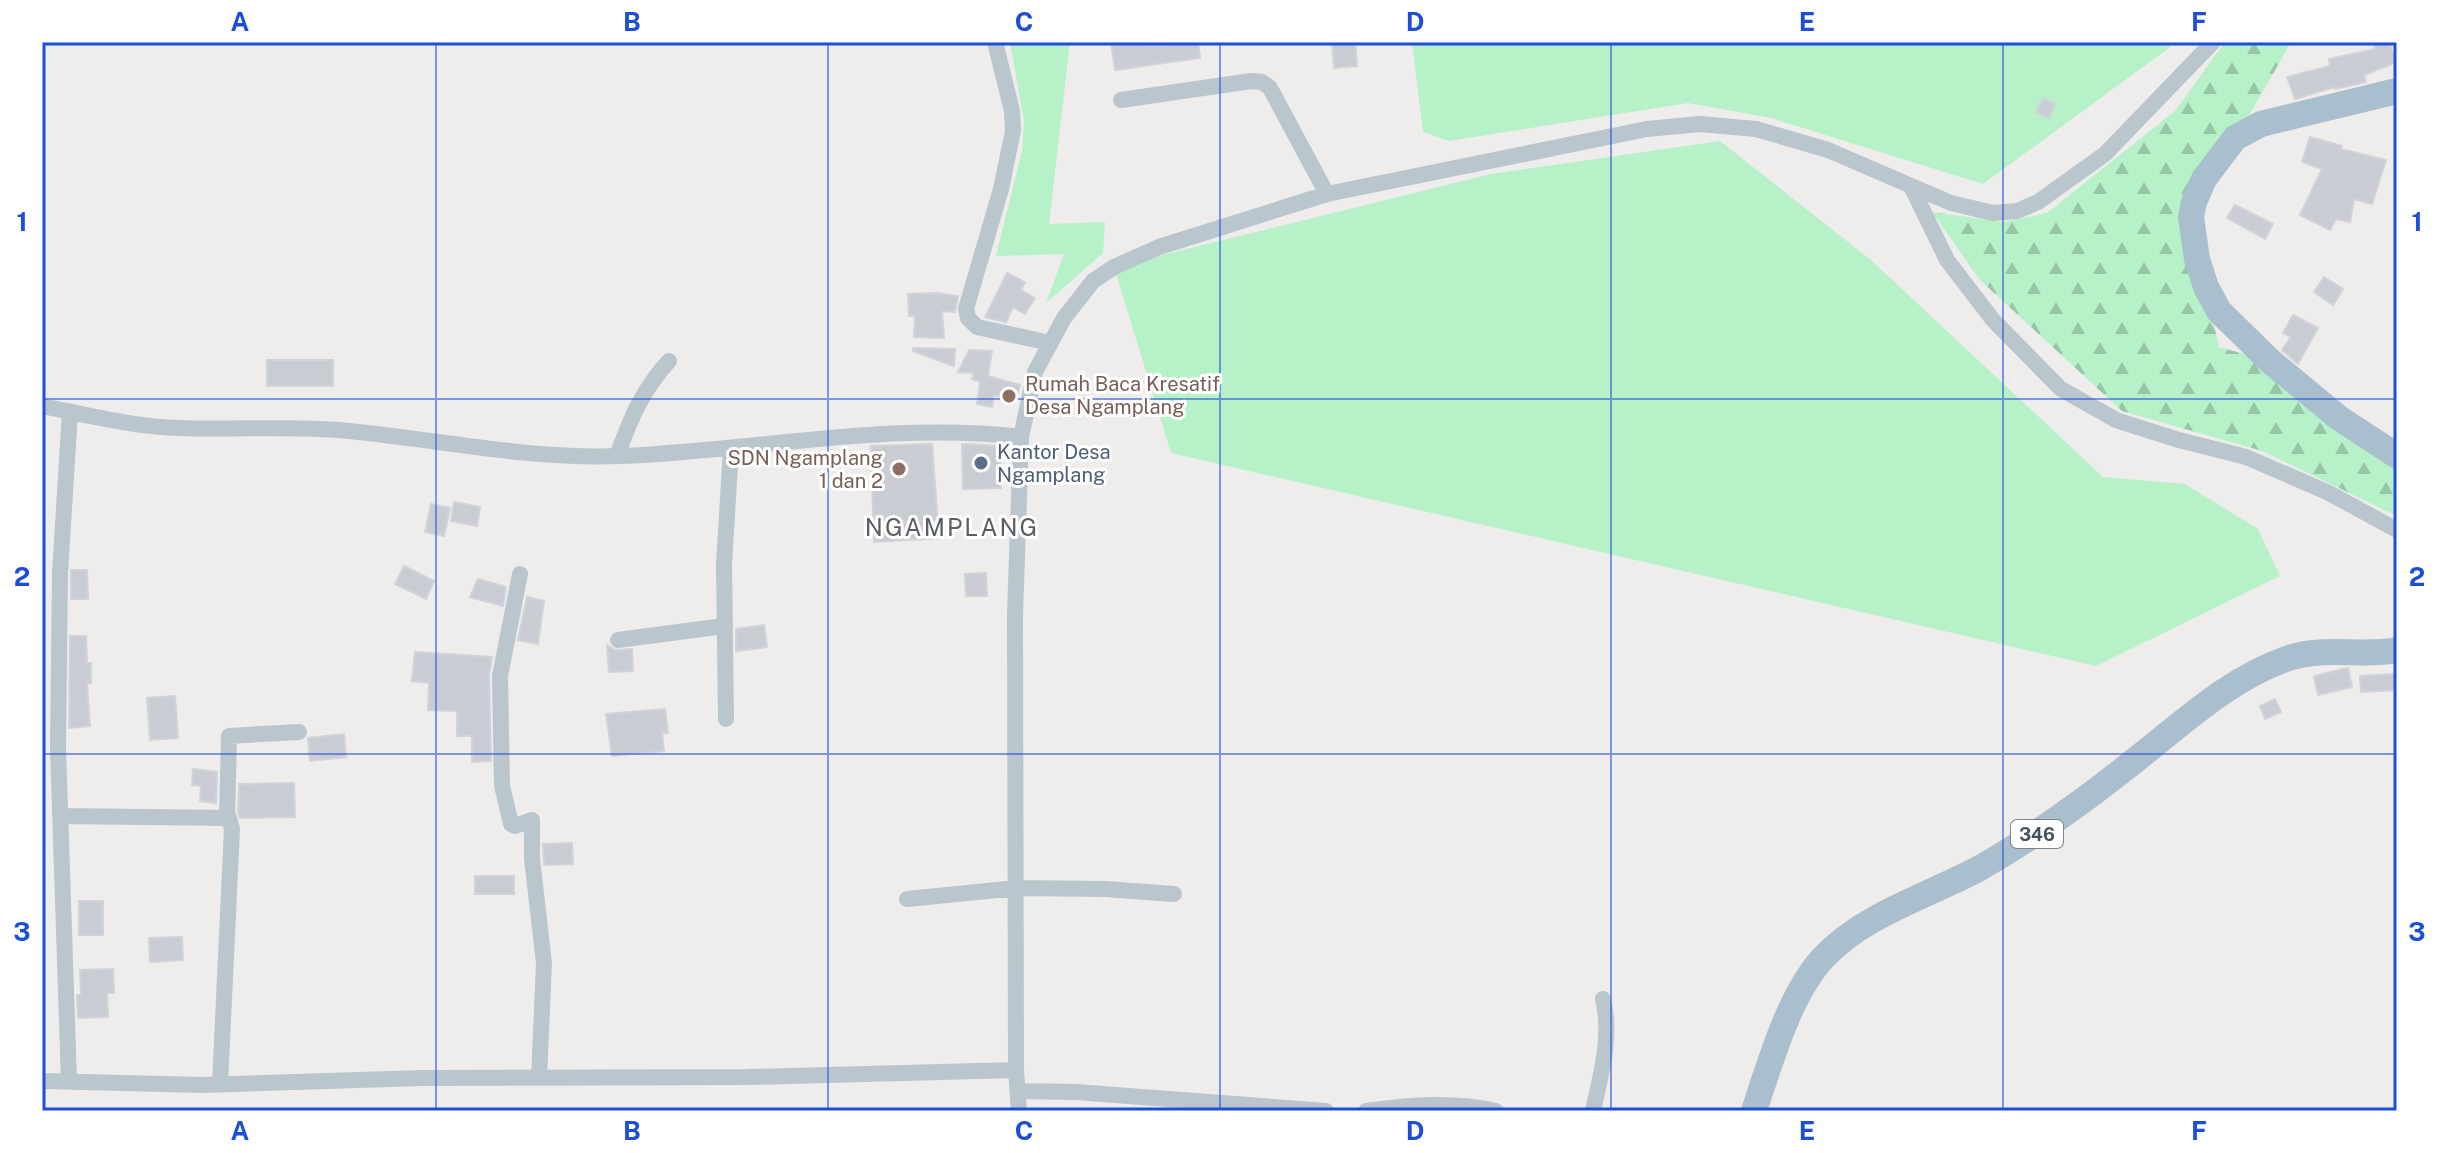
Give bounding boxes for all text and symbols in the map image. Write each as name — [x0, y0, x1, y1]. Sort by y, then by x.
text: A — [231, 6, 250, 37]
text: B — [623, 6, 641, 37]
text: C — [1015, 6, 1033, 37]
text: D — [1406, 6, 1424, 37]
text: E — [1799, 6, 1815, 37]
text: F — [2191, 6, 2207, 37]
text: 1 — [16, 206, 28, 237]
text: 1 — [2411, 206, 2423, 237]
place label: Rumah Baca Kresatif Desa Ngamplang — [1025, 372, 1220, 419]
marker: Rumah Baca Kresatif Desa Ngamplang — [1000, 387, 1018, 405]
place label: Kantor Desa Ngamplang — [997, 440, 1111, 487]
place label: SDN Ngamplang 1 dan 2 — [727, 446, 883, 493]
marker: Kantor Desa Ngamplang — [972, 454, 990, 472]
marker: SDN Ngamplang 1 dan 2 — [890, 460, 908, 478]
district label: NGAMPLANG — [865, 513, 1039, 541]
text: 2 — [14, 561, 30, 592]
text: 2 — [2409, 561, 2425, 592]
road number: 346 — [2011, 820, 2063, 848]
text: 3 — [13, 916, 31, 947]
text: 3 — [2408, 916, 2426, 947]
text: A — [231, 1115, 250, 1146]
text: B — [623, 1115, 641, 1146]
text: C — [1015, 1115, 1033, 1146]
text: D — [1406, 1115, 1424, 1146]
text: E — [1799, 1115, 1815, 1146]
text: F — [2191, 1115, 2207, 1146]

